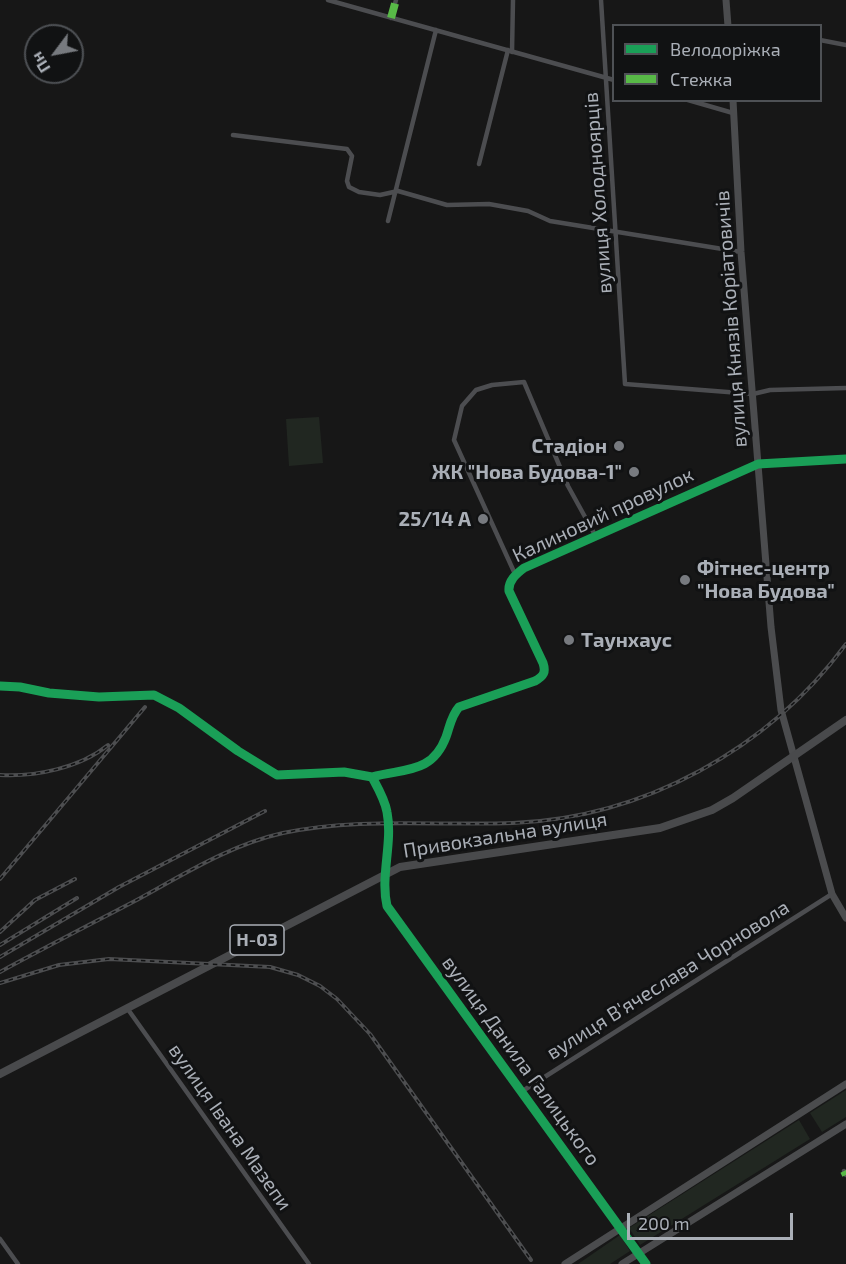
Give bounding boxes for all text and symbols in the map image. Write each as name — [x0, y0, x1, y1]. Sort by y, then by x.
north arrow — [24, 24, 84, 84]
legend — [612, 24, 822, 102]
text: Велодоріжка — [670, 38, 781, 60]
text: Пн — [26, 49, 54, 77]
text: Стежка — [670, 68, 732, 90]
street label: вулиця Холодноярців — [579, 91, 617, 295]
street label: вулиця Князів Коріатовичів — [710, 190, 752, 448]
place label: Стадіон — [531, 434, 607, 458]
marker: Стадіон — [612, 439, 626, 453]
place label: ЖК "Нова Будова-1" — [432, 460, 622, 484]
street label: Калиновий провулок — [509, 463, 697, 567]
marker: ЖК "Нова Будова-1" — [627, 465, 641, 479]
place label: 25/14 А — [399, 507, 471, 531]
marker: 25/14 А — [476, 512, 490, 526]
place label: Фітнес-центр "Нова Будова" — [697, 556, 835, 603]
marker: Фітнес-центр "Нова Будова" — [678, 573, 692, 587]
place label: Таунхаус — [581, 628, 672, 652]
marker: Таунхаус — [562, 633, 576, 647]
street label: Привокзальна вулиця — [401, 807, 609, 863]
street label: вулиця В'ячеслава Чорновола — [542, 895, 794, 1065]
road number: Н-03 — [230, 925, 284, 955]
street label: вулиця Данила Галицького — [437, 952, 605, 1170]
street label: вулиця Івана Мазепи — [163, 1039, 297, 1215]
scale bar — [630, 1201, 796, 1239]
text: 200 m — [638, 1212, 690, 1234]

